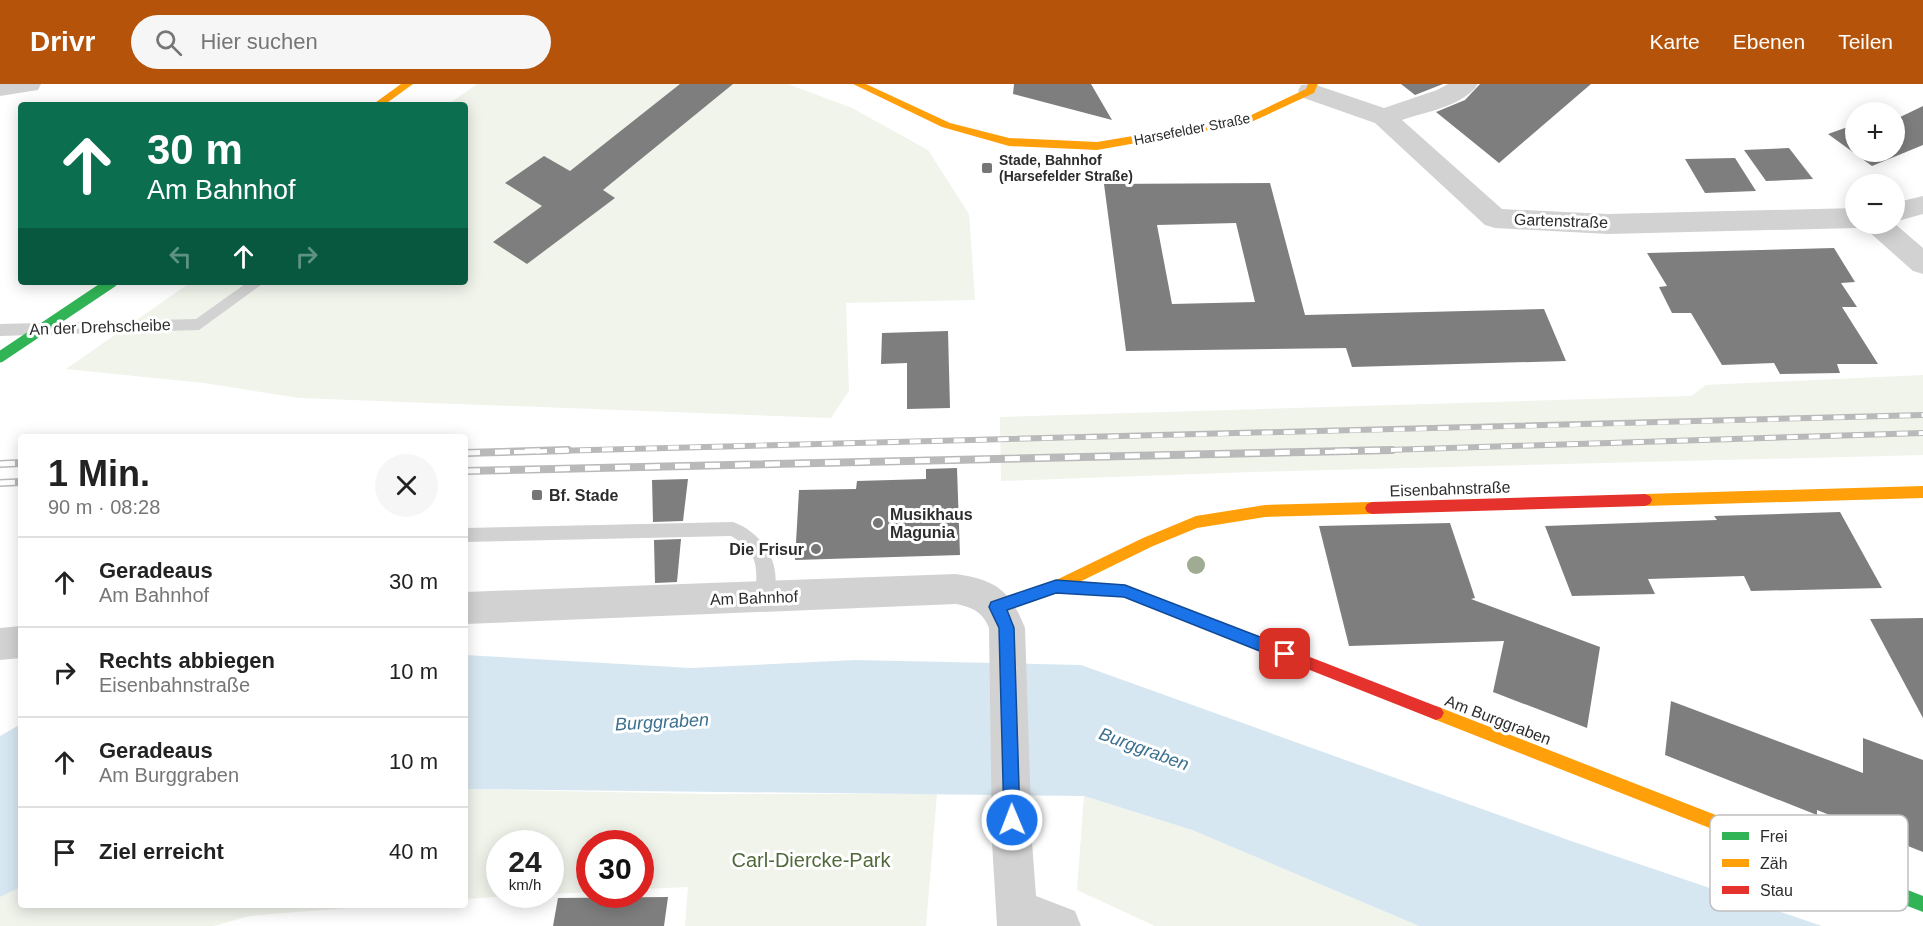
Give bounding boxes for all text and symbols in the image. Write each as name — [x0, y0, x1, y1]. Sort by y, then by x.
search box — [131, 15, 551, 69]
text: Drivr — [30, 26, 95, 57]
icon: search — [152, 26, 185, 59]
text: Hier suchen — [200, 29, 318, 54]
text: Karte — [1650, 30, 1700, 53]
text: Ebenen — [1733, 30, 1805, 53]
text: Teilen — [1838, 30, 1893, 53]
map controls — [1845, 102, 1905, 234]
button: + — [1845, 102, 1905, 162]
street label: Harsefelder Straße — [1132, 110, 1252, 148]
icon: ahead — [48, 126, 126, 204]
text: 30 m — [147, 126, 243, 173]
place label: Stade, Bahnhof (Harsefelder Straße) — [999, 152, 1133, 184]
marker: Stade, Bahnhof (Harsefelder Straße) — [980, 161, 994, 175]
button: − — [1845, 174, 1905, 234]
text: Am Bahnhof — [147, 175, 296, 205]
street label: Gartenstraße — [1514, 211, 1608, 231]
icon: left — [164, 240, 197, 273]
icon: ahead — [227, 240, 260, 273]
icon: right — [290, 240, 323, 273]
street label: An der Drehscheibe — [29, 316, 171, 338]
text: 1 Min. — [48, 453, 150, 494]
button: close — [375, 454, 438, 517]
street label: Eisenbahnstraße — [1389, 478, 1511, 500]
place label: Bf. Stade — [549, 487, 618, 504]
marker: Bf. Stade — [530, 488, 544, 502]
text: 90 m · 08:28 — [48, 496, 160, 518]
place label: Musikhaus Magunia — [890, 506, 973, 541]
marker: Musikhaus Magunia — [871, 516, 885, 530]
place label: Die Frisur — [729, 541, 804, 558]
marker: Die Frisur — [809, 542, 823, 556]
text: Geradeaus — [99, 558, 213, 583]
icon: ahead — [48, 566, 81, 599]
text: 30 m — [389, 569, 438, 594]
text: Am Bahnhof — [99, 584, 209, 606]
street label: Am Bahnhof — [710, 588, 799, 608]
pin — [1259, 628, 1310, 679]
icon: arrive — [1268, 637, 1301, 670]
text: Rechts abbiegen — [99, 648, 275, 673]
icon: right — [48, 656, 81, 689]
text: 10 m — [389, 659, 438, 684]
text: Eisenbahnstraße — [99, 674, 250, 696]
street label: Am Burggraben — [1443, 692, 1553, 748]
water label: Burggraben — [615, 710, 709, 734]
water label: Burggraben — [1096, 724, 1192, 774]
text: Geradeaus — [99, 738, 213, 763]
icon: ahead — [48, 746, 81, 779]
text: 10 m — [389, 749, 438, 774]
text: Am Burggraben — [99, 764, 239, 786]
position arrow — [980, 788, 1044, 852]
legend — [1710, 815, 1908, 911]
text: Frei — [1760, 828, 1788, 845]
speed limit sign: 30 — [576, 830, 654, 908]
icon: arrive — [48, 836, 81, 869]
text: Ziel erreicht — [99, 839, 224, 864]
text: 40 m — [389, 839, 438, 864]
text: 24 — [508, 845, 542, 878]
park label: Carl-Diercke-Park — [732, 849, 891, 871]
text: Zäh — [1760, 855, 1788, 872]
text: km/h — [509, 876, 541, 893]
text: Stau — [1760, 882, 1793, 899]

